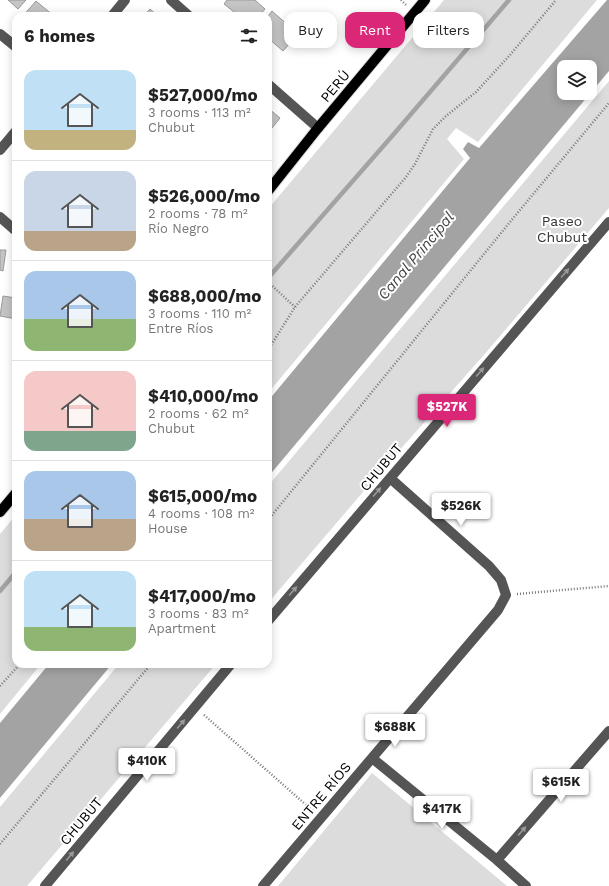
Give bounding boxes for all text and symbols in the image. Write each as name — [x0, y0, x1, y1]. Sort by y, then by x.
chip: Buy — [284, 12, 337, 48]
chip: Rent — [345, 12, 405, 48]
chip: Filters — [413, 12, 484, 48]
icon: filters — [238, 25, 260, 47]
text: 6 homes — [24, 26, 95, 46]
map controls — [557, 60, 597, 100]
button: layers — [557, 60, 597, 100]
street label: PERÚ — [317, 67, 353, 105]
text: $527,000/mo — [148, 85, 258, 105]
icon: home — [56, 86, 104, 134]
text: 3 rooms · 113 m² — [148, 105, 251, 120]
text: Chubut — [148, 120, 195, 135]
text: $526,000/mo — [148, 186, 260, 206]
icon: home — [56, 187, 104, 235]
text: 2 rooms · 78 m² — [148, 206, 248, 221]
water label: Canal Principal — [374, 208, 458, 304]
park label: Paseo Chubut — [537, 213, 587, 245]
text: Río Negro — [148, 221, 209, 236]
one-way arrow — [560, 268, 569, 279]
text: $688,000/mo — [148, 286, 261, 306]
icon: home — [56, 287, 104, 335]
text: 3 rooms · 110 m² — [148, 306, 251, 321]
text: Entre Ríos — [148, 321, 213, 336]
one-way arrow — [476, 367, 485, 377]
text: $410,000/mo — [148, 386, 258, 406]
icon: home — [56, 387, 104, 435]
pin: $527K — [419, 394, 475, 428]
text: $527K — [427, 399, 467, 414]
text: 2 rooms · 62 m² — [148, 406, 249, 421]
text: Chubut — [148, 421, 195, 436]
street label: CHUBUT — [356, 439, 406, 494]
text: $615,000/mo — [148, 486, 257, 506]
icon: home — [56, 487, 104, 535]
one-way arrow — [373, 487, 382, 497]
pin: $526K — [433, 493, 489, 527]
text: $526K — [441, 498, 481, 513]
text: 4 rooms · 108 m² — [148, 506, 255, 521]
text: House — [148, 521, 188, 536]
text: $417,000/mo — [148, 586, 256, 606]
one-way arrow — [289, 586, 298, 596]
icon: home — [56, 587, 104, 635]
text: 3 rooms · 83 m² — [148, 606, 249, 621]
text: Apartment — [148, 621, 216, 636]
pin: $688K — [367, 714, 423, 748]
one-way arrow — [176, 719, 185, 729]
text: $688K — [374, 719, 416, 734]
pin: $410K — [119, 748, 175, 782]
text: $410K — [127, 753, 167, 768]
street label: ENTRE RÍOS — [288, 759, 354, 833]
pin: $615K — [533, 769, 589, 803]
text: $615K — [542, 774, 580, 789]
street label: CHUBUT — [56, 793, 106, 848]
pin: $417K — [414, 796, 470, 830]
text: $417K — [423, 801, 461, 816]
one-way arrow — [518, 826, 527, 836]
one-way arrow — [66, 851, 75, 861]

